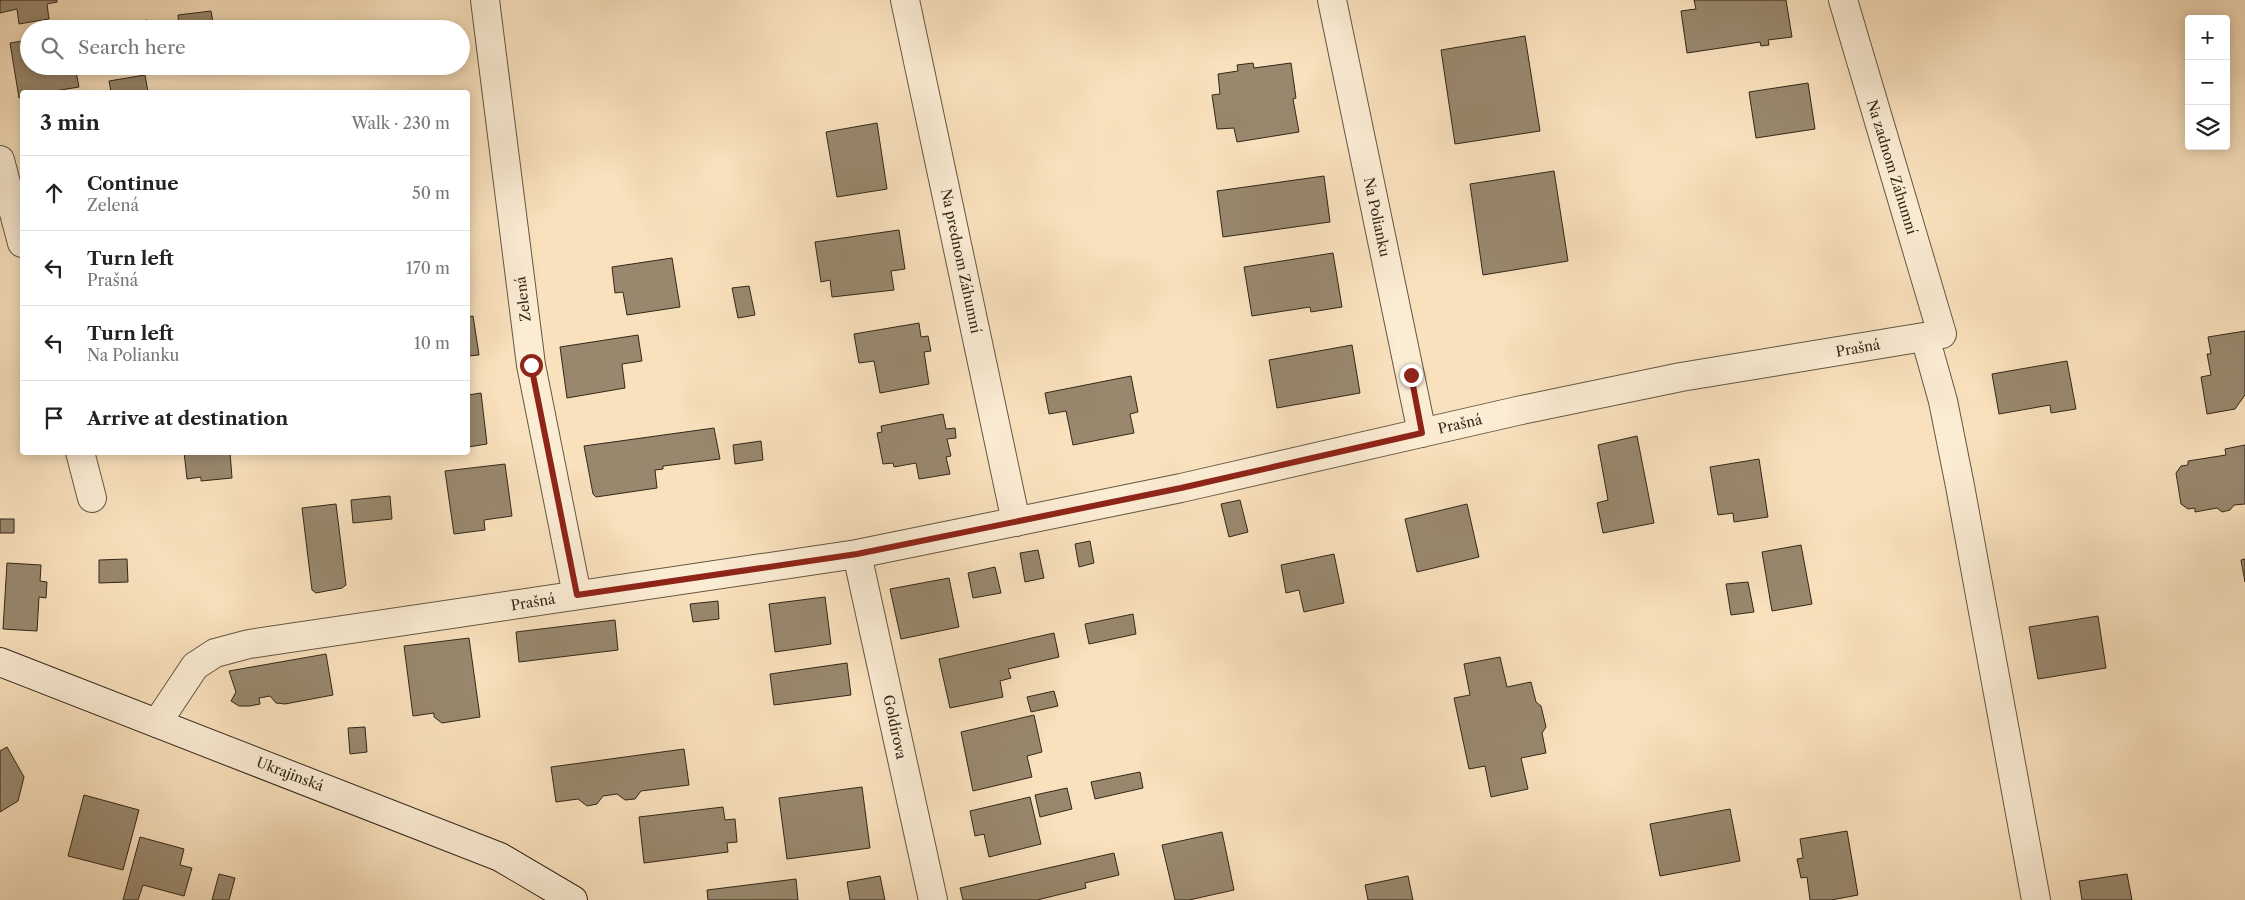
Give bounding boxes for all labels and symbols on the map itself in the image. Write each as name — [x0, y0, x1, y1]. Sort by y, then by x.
street label: Na zadnom Záhumní — [1863, 98, 1921, 236]
street label: Na Polianku — [1360, 176, 1394, 259]
street label: Na prednom Záhumní — [937, 187, 985, 335]
street label: Zelená — [511, 275, 535, 323]
street label: Prašná — [1834, 335, 1882, 361]
route start — [520, 354, 543, 377]
route end — [1400, 364, 1423, 387]
street label: Prašná — [1436, 410, 1484, 438]
street label: Prašná — [510, 590, 557, 614]
street label: Goldírova — [879, 693, 911, 761]
street label: Ukrajinská — [254, 753, 327, 795]

